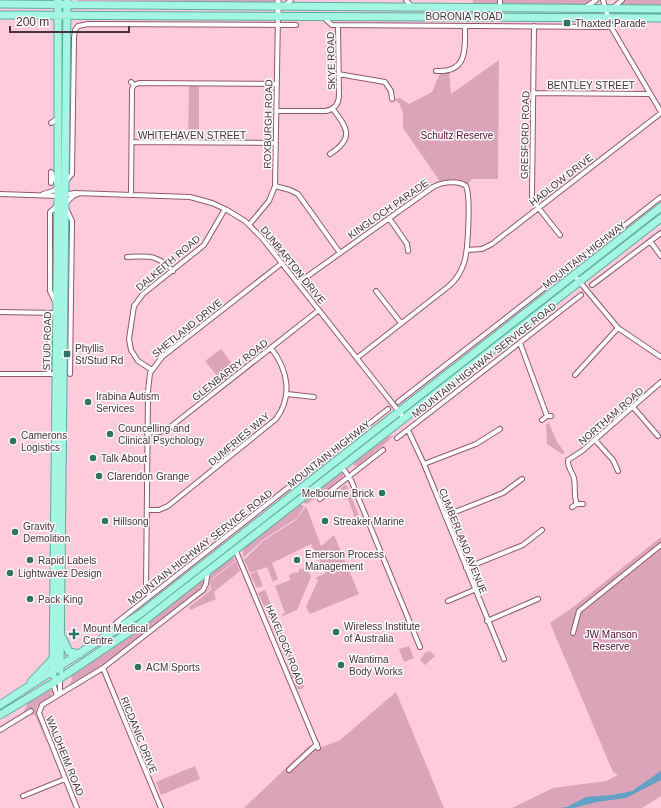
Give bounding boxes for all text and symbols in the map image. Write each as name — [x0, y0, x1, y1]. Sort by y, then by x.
scale bar — [10, 8, 129, 34]
street label: BORONIA ROAD — [425, 11, 503, 22]
text: 200 m — [16, 15, 49, 29]
marker: Thaxted Parade — [562, 18, 572, 28]
place label: Thaxted Parade — [575, 18, 647, 29]
street label: SKYE ROAD — [325, 32, 337, 90]
street label: ROXBURGH ROAD — [262, 79, 274, 169]
street label: BENTLEY STREET — [547, 80, 635, 91]
street label: GRESFORD ROAD — [519, 91, 531, 179]
street label: WHITEHAVEN STREET — [138, 130, 246, 141]
park label: Schultz Reserve — [421, 130, 494, 141]
street label: HADLOW DRIVE — [527, 152, 595, 208]
street label: KINGLOCH PARADE — [346, 177, 430, 241]
street label: MOUNTAIN HIGHWAY — [540, 219, 628, 291]
street label: DUNBARTON DRIVE — [258, 224, 328, 306]
street label: DALKEITH ROAD — [134, 233, 202, 293]
street label: SHETLAND DRIVE — [150, 296, 224, 360]
street label: MOUNTAIN HIGHWAY SERVICE ROAD — [410, 300, 558, 420]
street label: STUD ROAD — [41, 311, 53, 371]
street label: GLENBARRY ROAD — [190, 337, 270, 403]
place label: Phyllis St/Stud Rd — [75, 343, 123, 366]
marker: Phyllis St/Stud Rd — [62, 349, 72, 359]
street label: NORTHAM ROAD — [576, 385, 646, 447]
place label: Irabina Autism Services — [96, 391, 159, 414]
marker: Irabina Autism Services — [83, 397, 93, 407]
street label: DUMFRIES WAY — [206, 410, 272, 468]
street label: MOUNTAIN HIGHWAY — [285, 418, 373, 490]
place label: Councelling and Clinical Psychology — [118, 423, 204, 446]
marker: Councelling and Clinical Psychology — [105, 429, 115, 439]
place label: Camerons Logistics — [21, 430, 67, 453]
marker: Camerons Logistics — [8, 436, 18, 446]
marker: Talk About — [88, 453, 98, 463]
place label: Talk About — [101, 453, 147, 464]
marker: Clarendon Grange — [94, 471, 104, 481]
place label: Clarendon Grange — [107, 471, 190, 482]
street label: MOUNTAIN HIGHWAY SERVICE ROAD — [126, 487, 274, 607]
street label: CUMBERLAND AVENUE — [437, 487, 489, 596]
place label: Melbourne Brick — [302, 488, 375, 499]
marker: Melbourne Brick — [377, 488, 387, 498]
marker: Hillsong — [100, 516, 110, 526]
place label: Hillsong — [113, 516, 149, 527]
marker: Streaker Marine — [320, 516, 330, 526]
place label: Streaker Marine — [333, 516, 405, 527]
place label: Gravity Demolition — [23, 521, 70, 544]
marker: Gravity Demolition — [10, 527, 20, 537]
place label: Emerson Process Management — [305, 549, 384, 572]
marker: Rapid Labels — [25, 555, 35, 565]
place label: Rapid Labels — [38, 555, 96, 566]
marker: Emerson Process Management — [292, 555, 302, 565]
marker: Lightwavez Design — [5, 568, 15, 578]
place label: Lightwavez Design — [18, 568, 102, 579]
marker: Pack King — [25, 594, 35, 604]
place label: Pack King — [38, 594, 83, 605]
street label: HAVELOCK ROAD — [264, 603, 306, 687]
place label: Wireless Institute of Australia — [344, 621, 421, 644]
place label: Mount Medical Centre — [83, 623, 148, 646]
marker: Wireless Institute of Australia — [331, 627, 341, 637]
marker: Mount Medical Centre — [68, 628, 80, 640]
park label: JW Manson Reserve — [585, 629, 637, 652]
place label: Wantirna Body Works — [349, 654, 403, 677]
marker: Wantirna Body Works — [336, 660, 346, 670]
marker: ACM Sports — [133, 662, 143, 672]
place label: ACM Sports — [146, 662, 200, 673]
street label: RICDANIC DRIVE — [119, 695, 160, 775]
street label: WALDHEIM ROAD — [44, 714, 86, 798]

